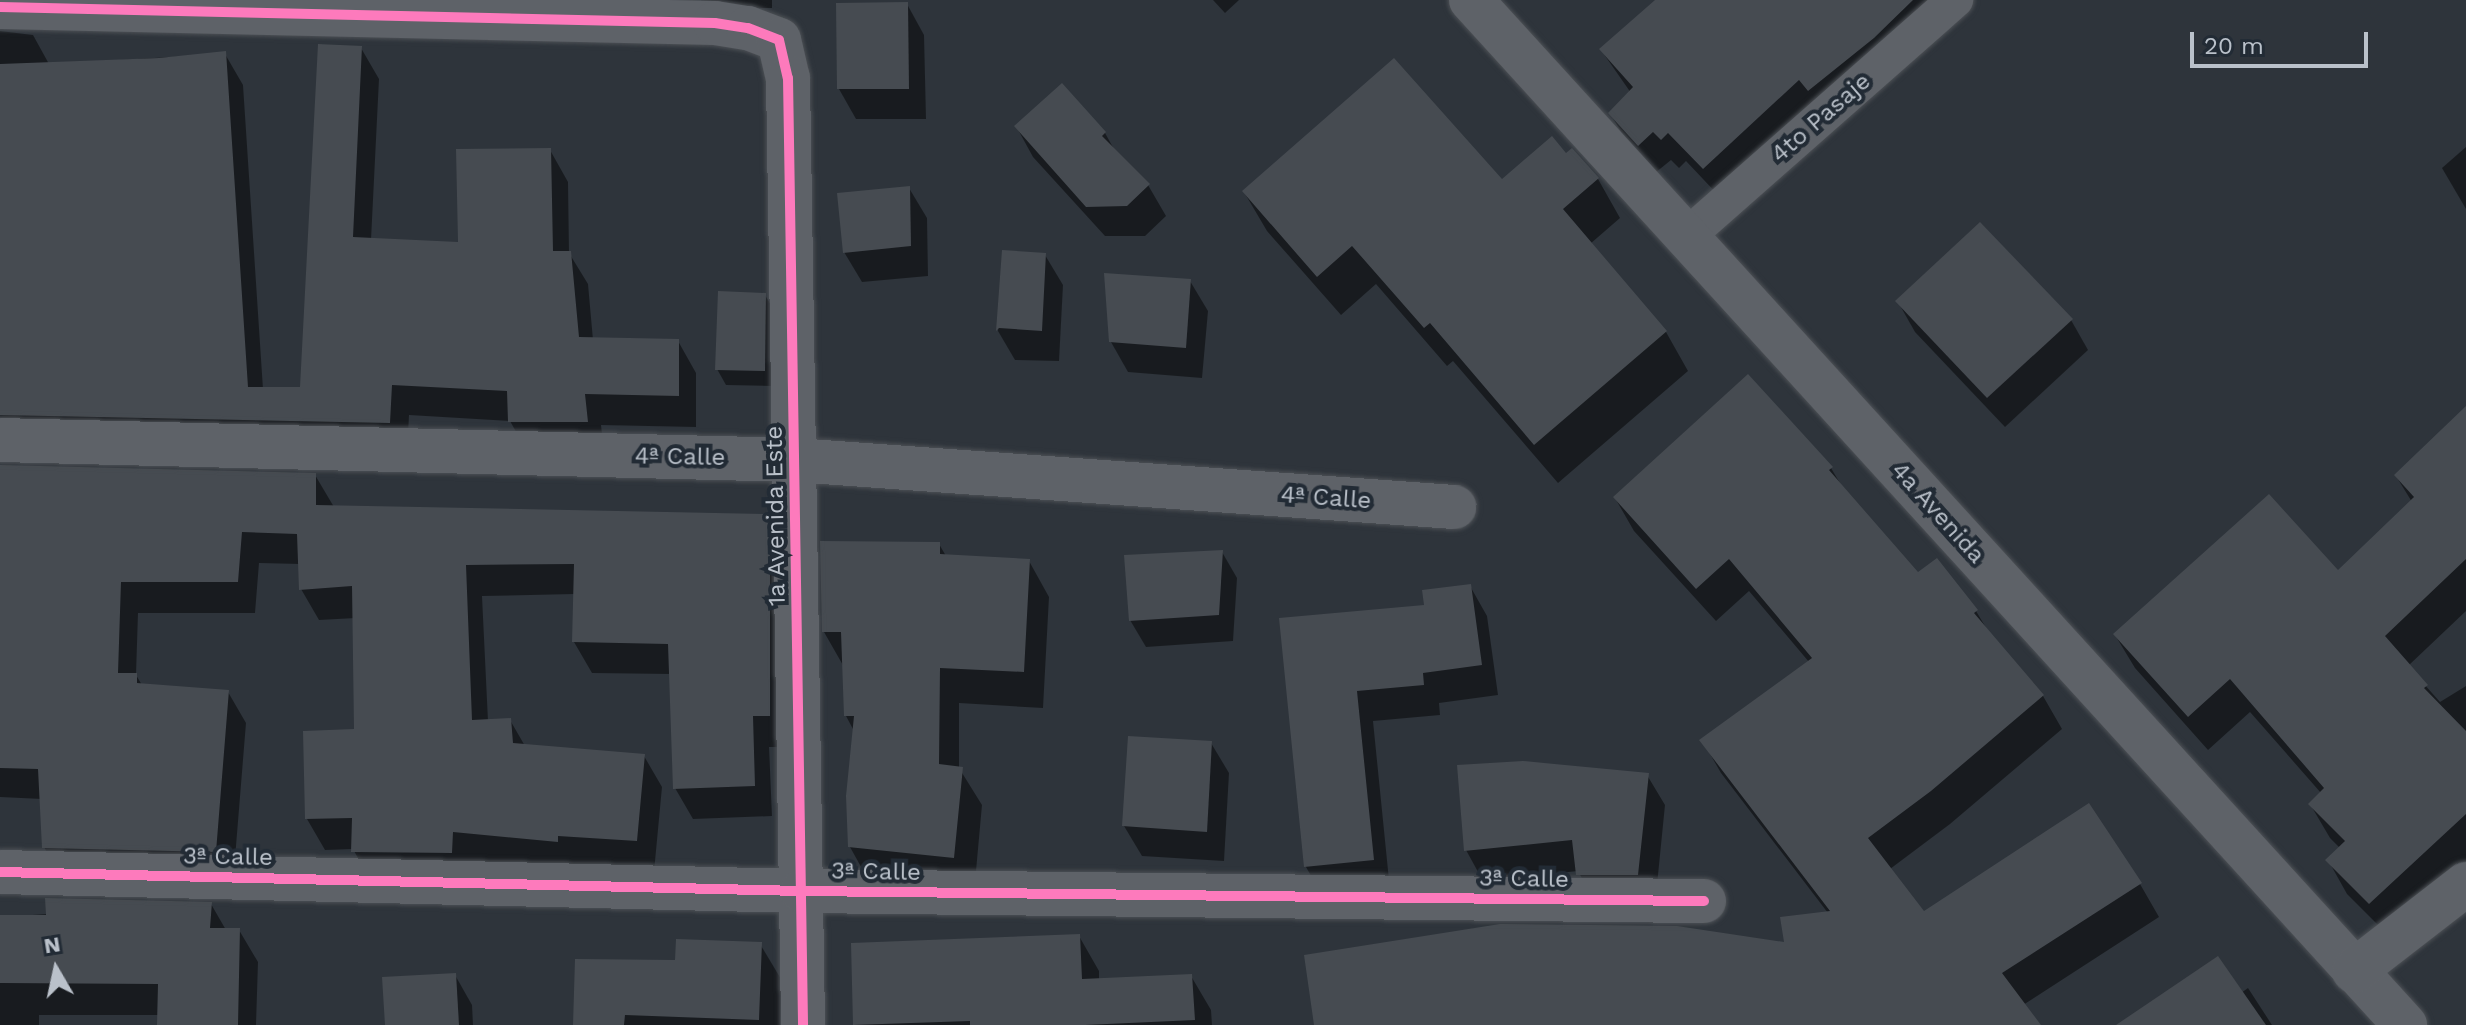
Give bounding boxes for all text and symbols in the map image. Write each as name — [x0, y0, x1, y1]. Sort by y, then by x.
scale bar — [2194, 16, 2372, 66]
text: 20 m — [2204, 32, 2264, 60]
street label: 4to Pasaje — [1766, 67, 1876, 169]
street label: 1a Avenida Este — [760, 425, 792, 607]
street label: 4ª Calle — [634, 442, 726, 472]
street label: 4a Avenida — [1885, 456, 1991, 570]
street label: 4ª Calle — [1280, 480, 1372, 516]
street label: 3ª Calle — [183, 842, 273, 872]
street label: 3ª Calle — [831, 857, 921, 887]
street label: 3ª Calle — [1479, 864, 1569, 894]
north arrow — [16, 929, 96, 1009]
text: N — [42, 931, 62, 958]

